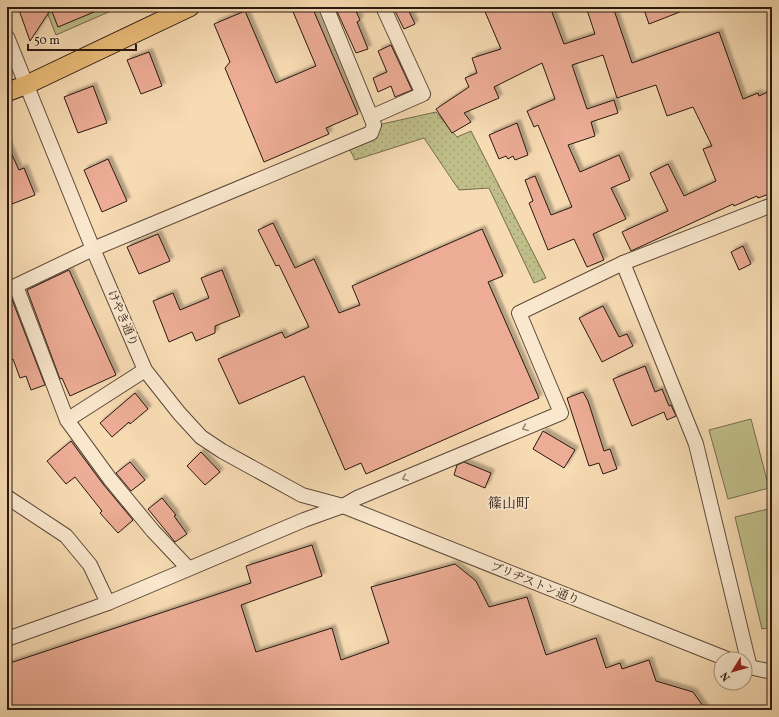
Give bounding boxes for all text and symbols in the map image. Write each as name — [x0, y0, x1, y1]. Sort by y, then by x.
scale bar — [28, 26, 136, 52]
text: 50 m — [34, 33, 60, 49]
street label: けやき通り — [103, 288, 141, 349]
one-way arrow — [521, 423, 529, 431]
one-way arrow — [401, 474, 408, 482]
district label: 篠山町 — [488, 495, 530, 514]
street label: ブリヂストン通り — [488, 559, 582, 609]
north arrow — [713, 651, 753, 691]
text: N — [718, 668, 735, 684]

